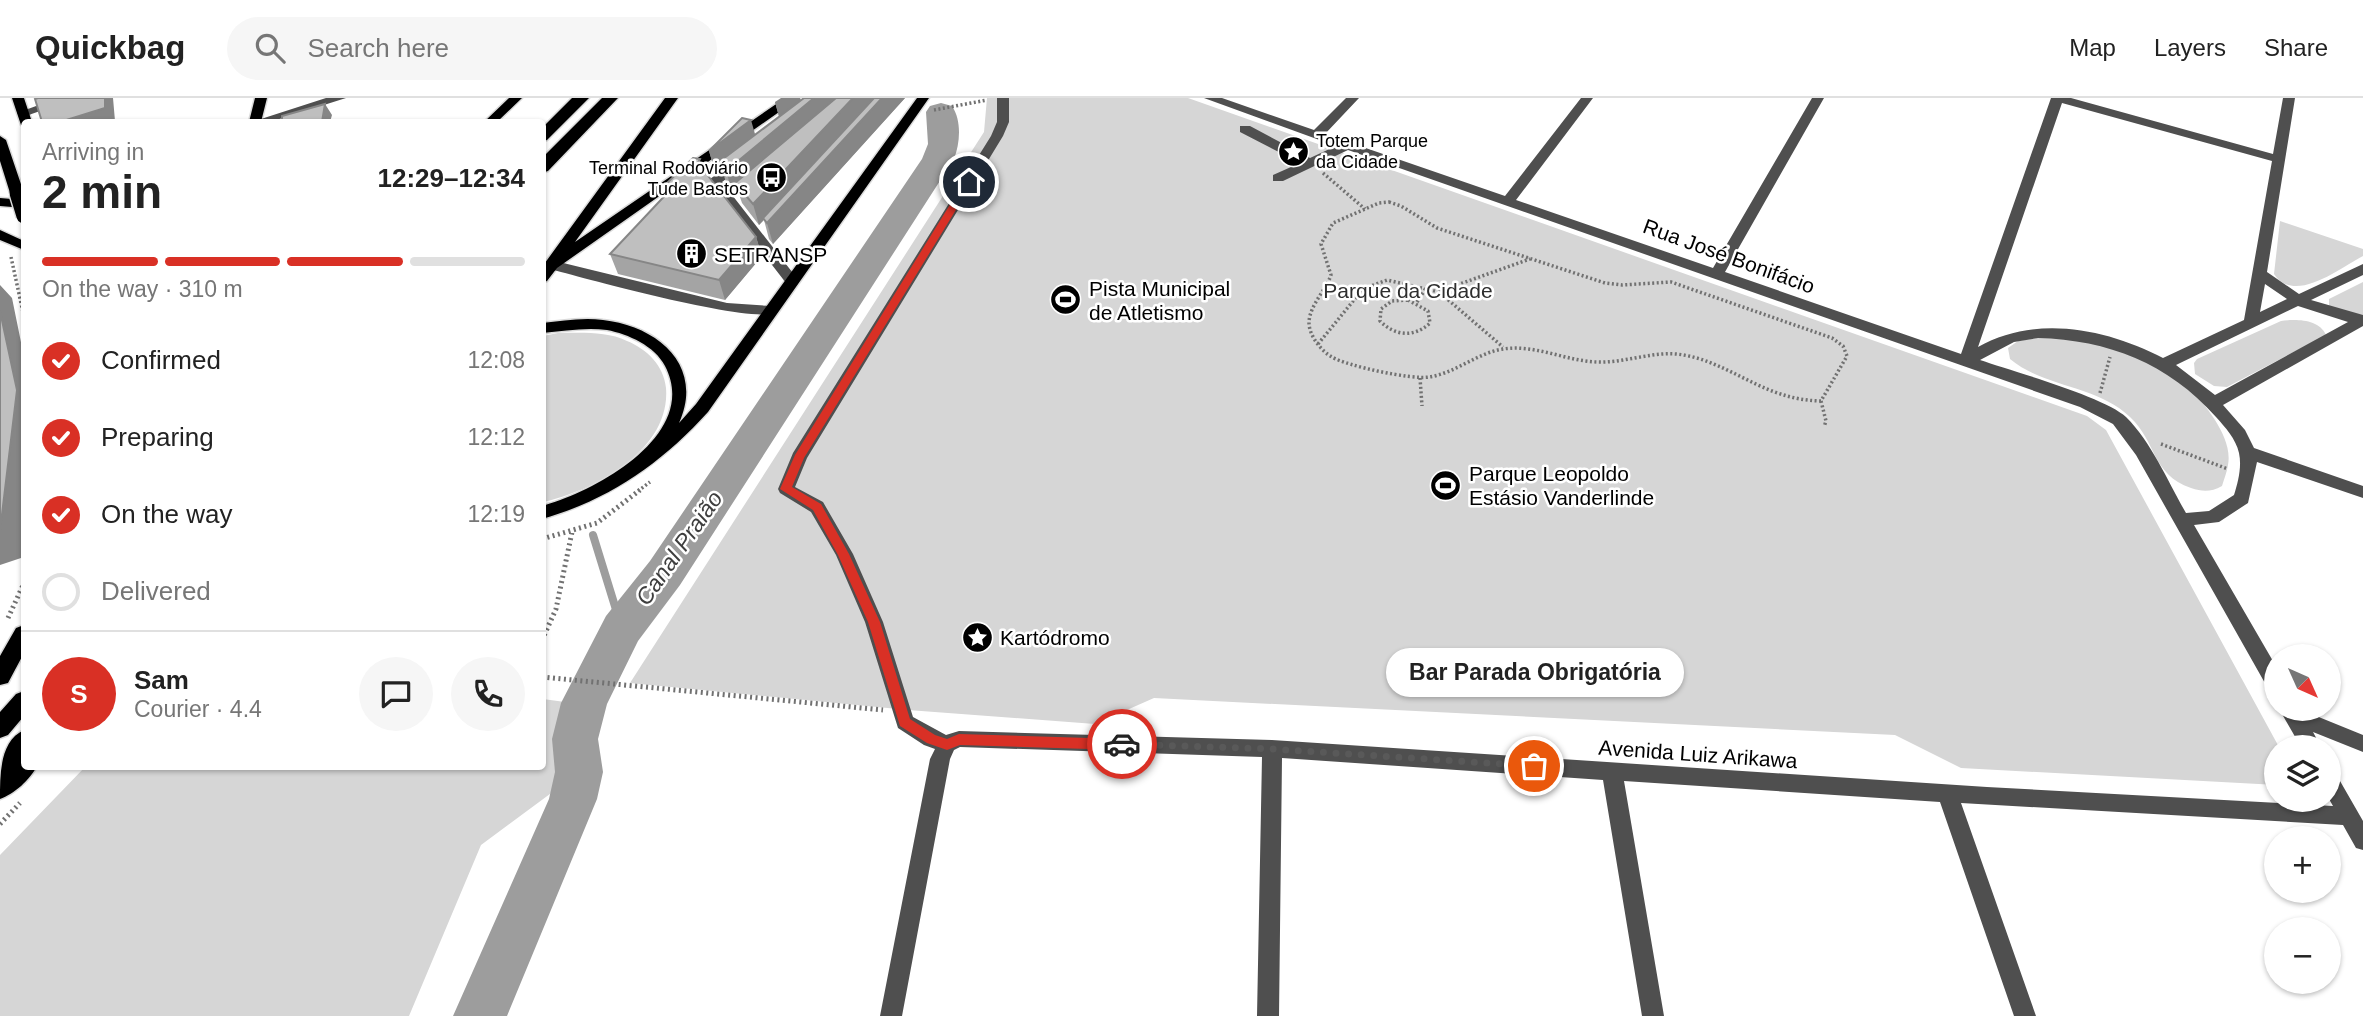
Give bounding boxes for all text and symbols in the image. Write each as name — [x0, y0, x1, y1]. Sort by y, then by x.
search box — [227, 17, 717, 80]
text: Quickbag — [35, 29, 185, 66]
icon: search — [251, 29, 289, 67]
text: Search here — [307, 33, 449, 63]
text: Map — [2069, 34, 2116, 61]
text: Layers — [2154, 34, 2226, 61]
text: Share — [2264, 34, 2328, 61]
place label: Totem Parque da Cidade — [1316, 131, 1428, 172]
place icon: Totem Parque da Cidade — [1276, 134, 1310, 168]
text: Arriving in — [42, 139, 144, 165]
pin — [939, 152, 999, 212]
place label: Terminal Rodoviário Tude Bastos — [589, 158, 748, 199]
bus stop icon: Terminal Rodoviário Tude Bastos — [754, 161, 788, 195]
text: 12:29–12:34 — [378, 163, 525, 193]
icon: home — [950, 163, 988, 201]
text: 2 min — [42, 166, 162, 218]
street label: Rua José Bonifácio — [1640, 214, 1818, 298]
building icon: SETRANSP — [674, 237, 708, 271]
place label: SETRANSP — [714, 243, 827, 266]
text: On the way · 310 m — [42, 276, 243, 302]
place label: Pista Municipal de Atletismo — [1089, 277, 1230, 324]
park label: Parque da Cidade — [1323, 279, 1493, 302]
sports icon: Pista Municipal de Atletismo — [1049, 283, 1083, 317]
icon: check — [42, 342, 80, 380]
text: Confirmed — [101, 345, 221, 375]
text: 12:08 — [467, 347, 525, 373]
icon: check — [42, 419, 80, 457]
text: Preparing — [101, 422, 214, 452]
text: 12:12 — [467, 424, 525, 450]
place label: Parque Leopoldo Estásio Vanderlinde — [1469, 462, 1654, 509]
sports icon: Parque Leopoldo Estásio Vanderlinde — [1429, 468, 1463, 502]
water label: Canal Praião — [630, 486, 728, 610]
icon: check — [42, 496, 80, 534]
text: On the way — [101, 499, 233, 529]
text: 12:19 — [467, 501, 525, 527]
text: Delivered — [101, 576, 211, 606]
place icon: Kartódromo — [960, 620, 994, 654]
place label: Kartódromo — [1000, 626, 1110, 649]
north arrow — [2264, 644, 2342, 721]
map controls — [2264, 644, 2341, 994]
callout: Bar Parada Obrigatória — [1385, 647, 1683, 696]
button: chat — [359, 657, 433, 731]
button: phone — [451, 657, 525, 731]
text: Bar Parada Obrigatória — [1409, 659, 1661, 685]
text: Sam — [134, 665, 189, 695]
text: S — [70, 679, 88, 709]
text: Courier · 4.4 — [134, 696, 262, 722]
courier — [1087, 709, 1157, 779]
icon: car — [1103, 725, 1141, 763]
button: layers — [2264, 735, 2341, 812]
pin — [1504, 736, 1564, 796]
street label: Avenida Luiz Arikawa — [1598, 736, 1798, 772]
icon: bag — [1515, 747, 1553, 785]
button: + — [2264, 826, 2341, 903]
button: − — [2264, 917, 2341, 994]

